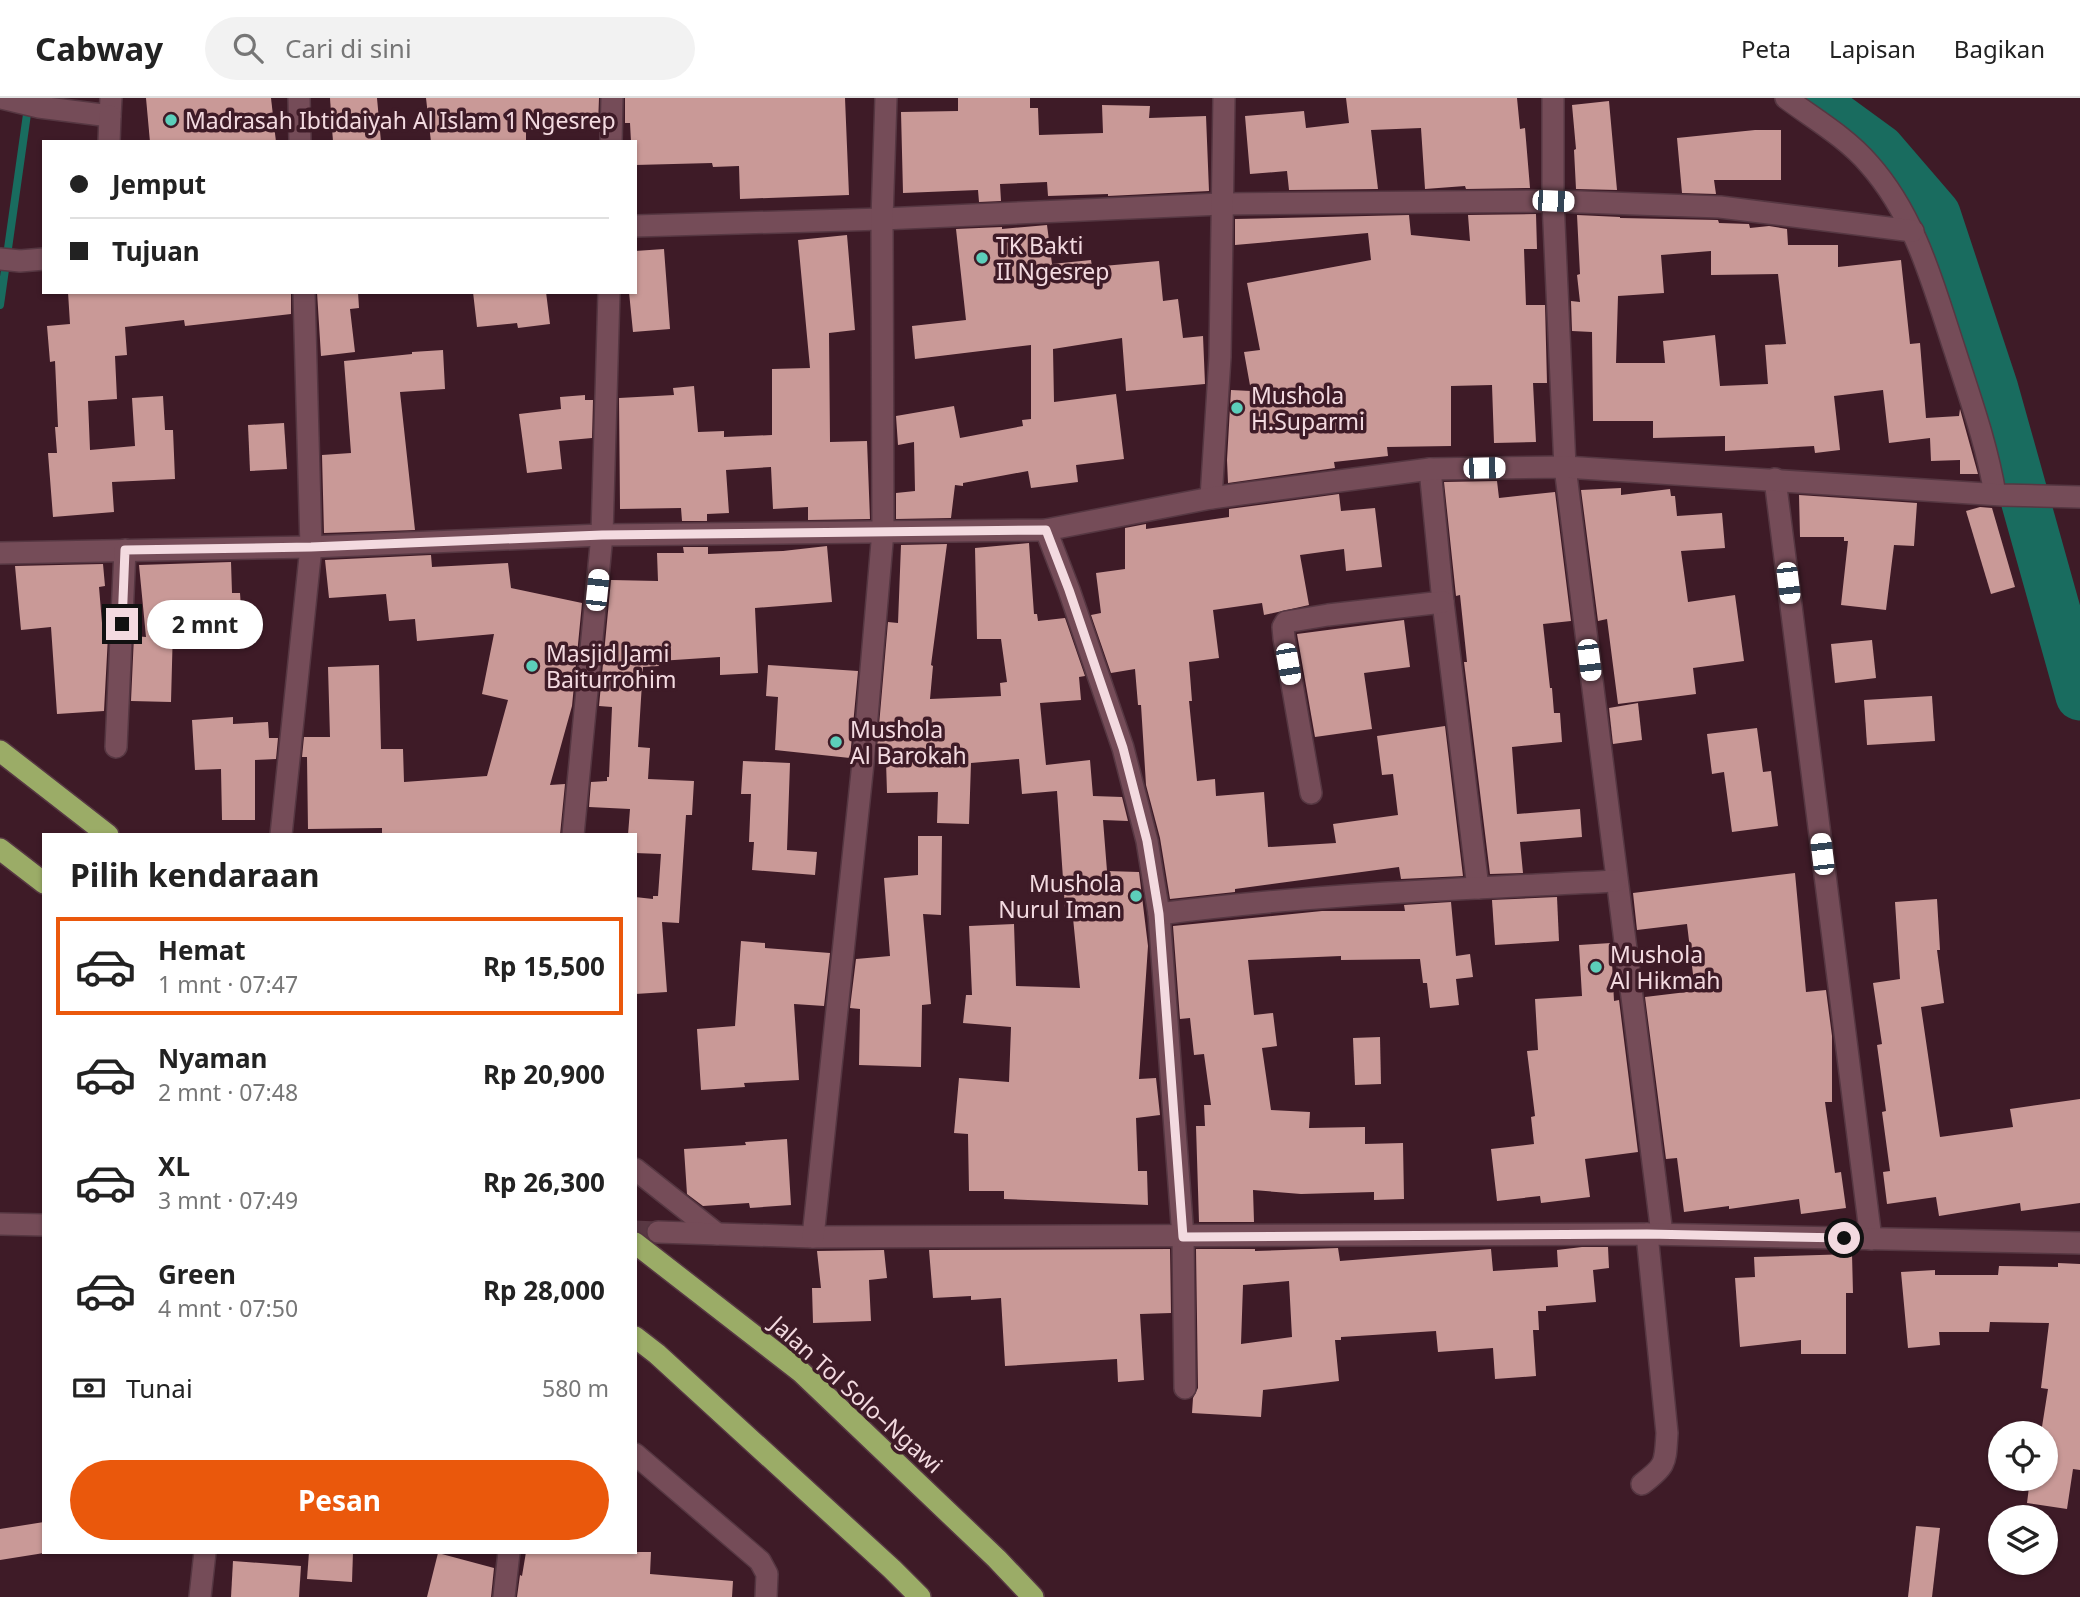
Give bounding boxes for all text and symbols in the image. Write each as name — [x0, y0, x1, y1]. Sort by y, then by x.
search box — [205, 17, 695, 80]
text: Cabway — [35, 26, 163, 71]
icon: search — [229, 29, 267, 67]
text: Cari di sini — [285, 30, 412, 66]
text: Peta — [1741, 32, 1791, 65]
text: Lapisan — [1829, 32, 1916, 65]
text: Bagikan — [1954, 32, 2045, 65]
place label: Madrasah Ibtidaiyah Al Islam 1 Ngesrep — [185, 104, 616, 136]
marker: Madrasah Ibtidaiyah Al Islam 1 Ngesrep — [163, 112, 179, 128]
text: Jemput — [112, 166, 206, 202]
car — [1532, 190, 1575, 212]
place label: TK Bakti II Ngesrep — [996, 229, 1109, 287]
text: Tujuan — [112, 233, 200, 269]
marker: TK Bakti II Ngesrep — [974, 250, 990, 266]
place label: Mushola H.Suparmi — [1251, 379, 1365, 437]
marker: Mushola H.Suparmi — [1229, 400, 1245, 416]
car — [1463, 457, 1506, 479]
car — [1776, 561, 1801, 605]
car — [585, 568, 610, 612]
callout: 2 mnt — [146, 600, 262, 648]
route end — [106, 608, 138, 640]
text: 2 mnt — [172, 608, 238, 640]
place label: Masjid Jami Baiturrohim — [546, 637, 676, 695]
car — [1577, 638, 1602, 682]
car — [1275, 641, 1302, 687]
marker: Masjid Jami Baiturrohim — [524, 658, 540, 674]
place label: Mushola Al Barokah — [850, 713, 967, 771]
marker: Mushola Al Barokah — [828, 734, 844, 750]
car — [1810, 832, 1835, 876]
text: Pilih kendaraan — [70, 853, 320, 896]
place label: Mushola Nurul Iman — [998, 867, 1122, 925]
marker: Mushola Nurul Iman — [1128, 888, 1144, 904]
text: Hemat — [158, 932, 246, 968]
icon: car — [74, 935, 137, 998]
place label: Mushola Al Hikmah — [1610, 938, 1721, 996]
text: Rp 15,500 — [483, 948, 605, 984]
marker: Mushola Al Hikmah — [1588, 959, 1604, 975]
text: 1 mnt · 07:47 — [158, 968, 298, 1000]
text: Nyaman — [158, 1040, 267, 1076]
icon: car — [74, 1043, 137, 1106]
text: Rp 20,900 — [483, 1056, 605, 1092]
text: 2 mnt · 07:48 — [158, 1076, 298, 1108]
text: XL — [158, 1148, 190, 1184]
icon: car — [74, 1151, 137, 1214]
text: Rp 26,300 — [483, 1164, 605, 1200]
text: 3 mnt · 07:49 — [158, 1184, 298, 1216]
route start — [1828, 1222, 1860, 1254]
text: Green — [158, 1256, 236, 1292]
icon: car — [74, 1259, 137, 1322]
text: Rp 28,000 — [483, 1272, 605, 1308]
text: 4 mnt · 07:50 — [158, 1292, 298, 1324]
street label: Jalan Tol Solo–Ngawi — [762, 1307, 950, 1480]
icon: cash — [70, 1369, 108, 1407]
text: Tunai — [126, 1370, 193, 1406]
text: 580 m — [542, 1372, 609, 1404]
map controls — [1988, 1421, 2058, 1575]
button: locate — [1988, 1421, 2058, 1491]
button: Pesan — [70, 1460, 609, 1540]
button: layers — [1988, 1505, 2058, 1575]

